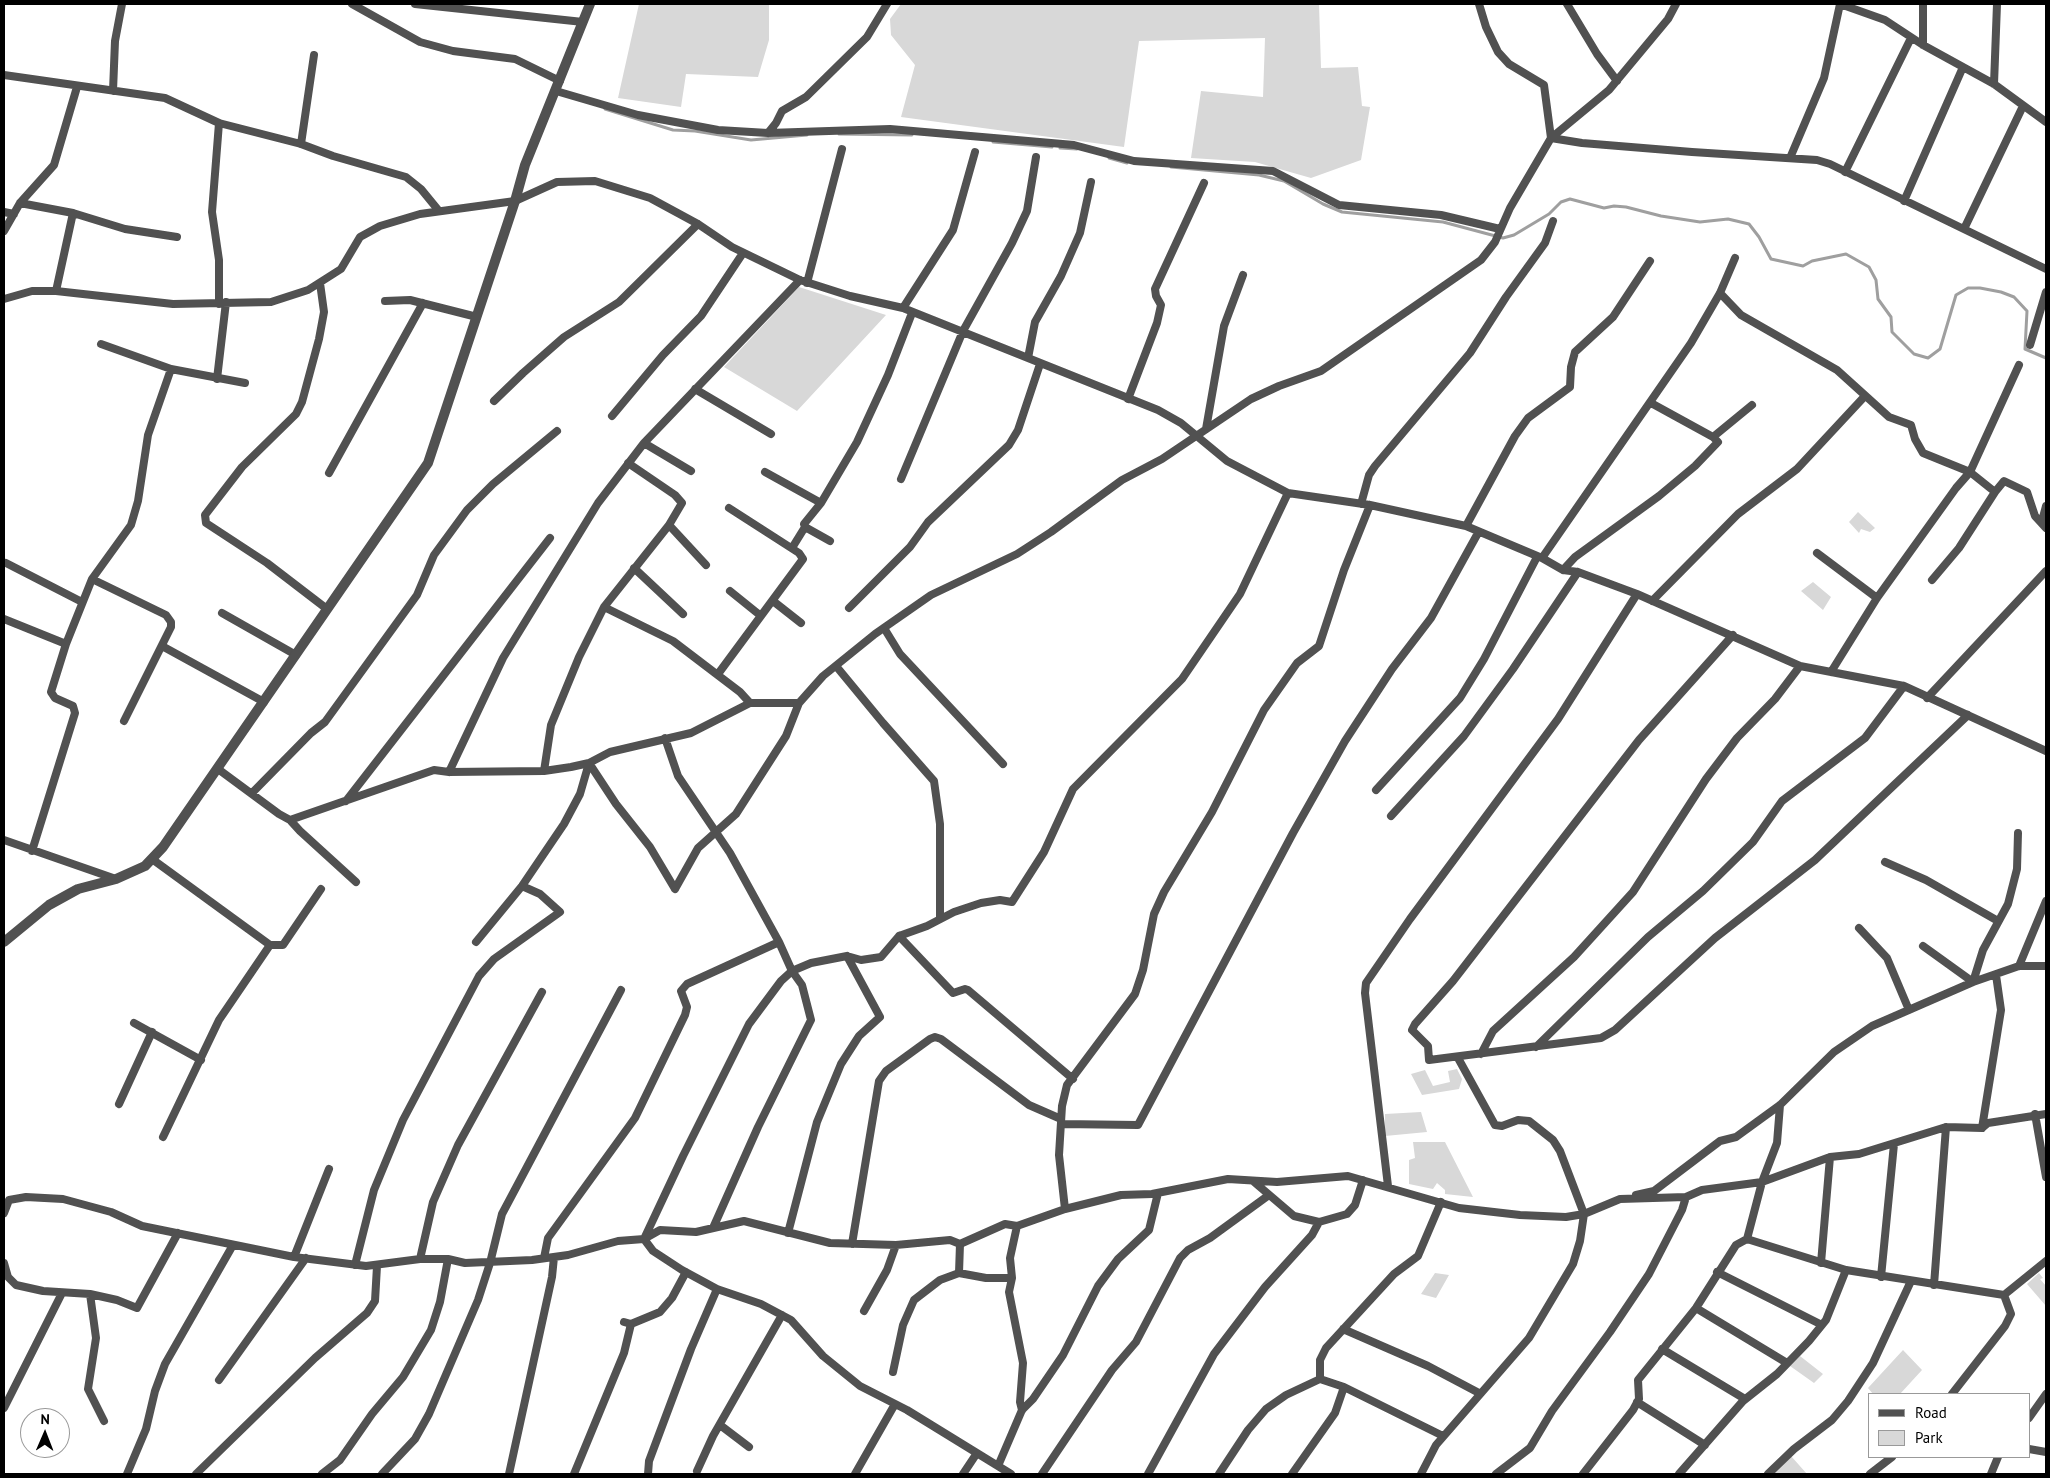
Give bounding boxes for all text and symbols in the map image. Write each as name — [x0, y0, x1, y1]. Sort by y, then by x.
legend — [1868, 1393, 2030, 1458]
text: Road — [1915, 1403, 1947, 1422]
north arrow — [20, 1408, 70, 1458]
text: N — [40, 1410, 50, 1428]
text: Park — [1915, 1428, 1943, 1447]

